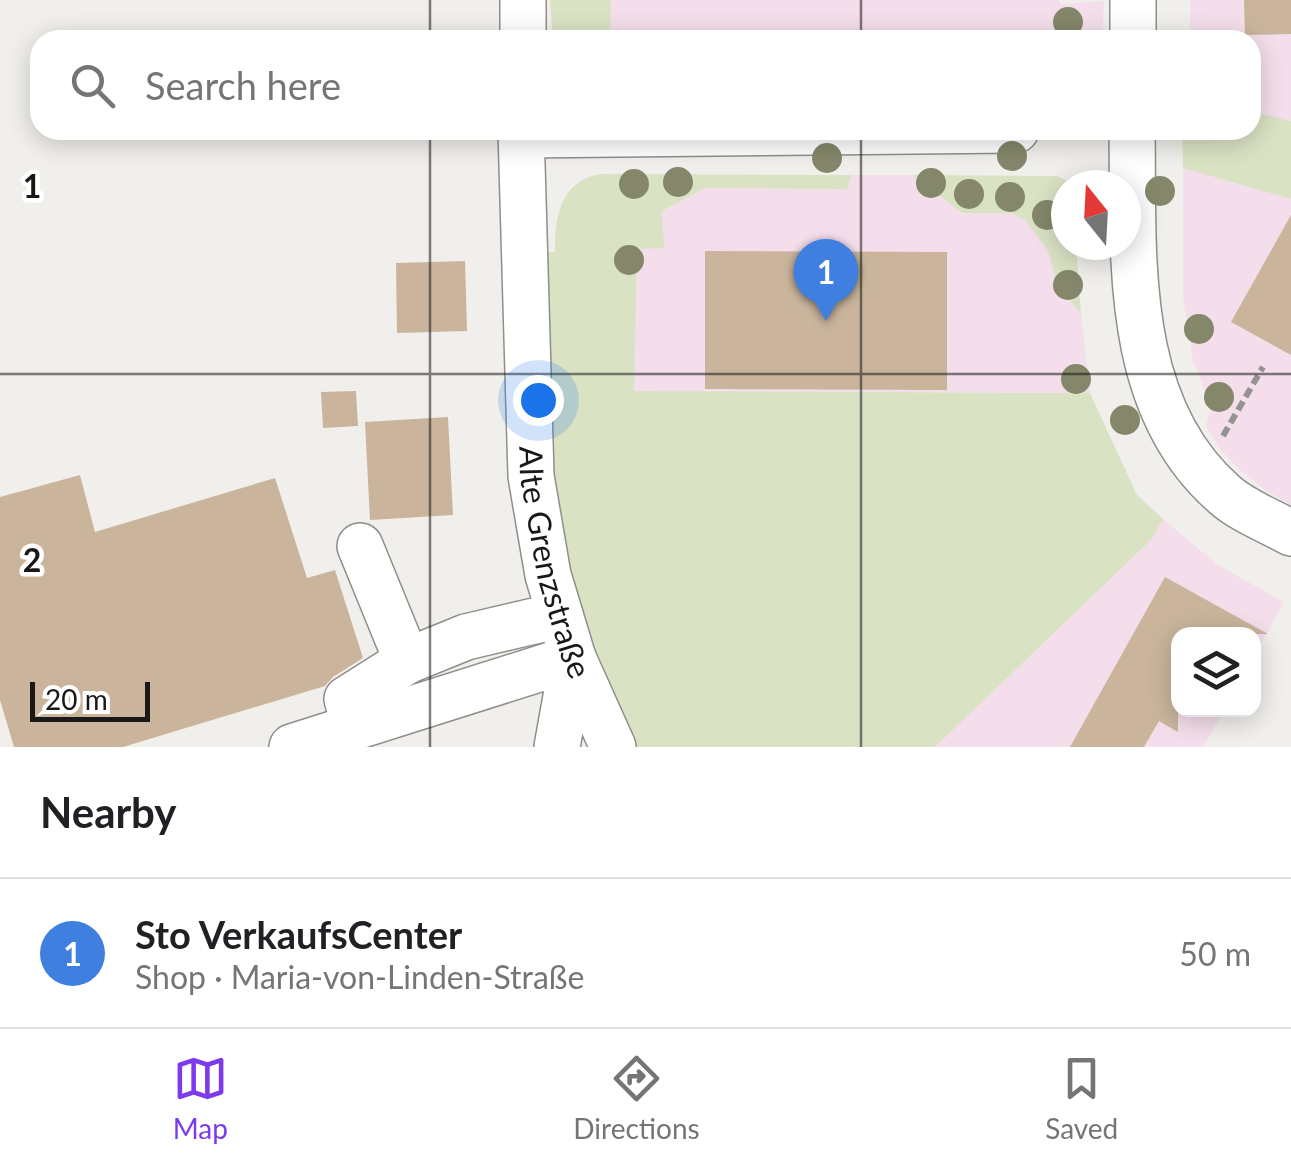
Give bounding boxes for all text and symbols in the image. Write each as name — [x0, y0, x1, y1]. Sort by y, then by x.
search box — [30, 30, 1261, 140]
icon: search — [65, 58, 120, 113]
text: Search here — [145, 62, 341, 108]
text: 1 — [23, 166, 41, 205]
north arrow — [1051, 170, 1141, 260]
pin: 1 — [794, 238, 858, 321]
your location — [513, 375, 564, 426]
street label: Alte Grenzstraße — [512, 446, 600, 684]
text: 2 — [23, 540, 41, 579]
map controls — [1171, 627, 1261, 717]
button: layers — [1171, 627, 1261, 717]
scale bar — [30, 677, 150, 722]
text: 20 m — [45, 682, 108, 716]
text: Nearby — [40, 787, 177, 837]
text: Sto VerkaufsCenter — [135, 911, 462, 957]
text: 1 — [63, 934, 82, 973]
text: 50 m — [1179, 934, 1251, 973]
text: Shop · Maria-von-Linden-Straße — [135, 957, 584, 996]
tab: Map — [173, 1051, 228, 1145]
tab: Directions — [573, 1051, 700, 1145]
tab: Saved — [1045, 1051, 1118, 1145]

